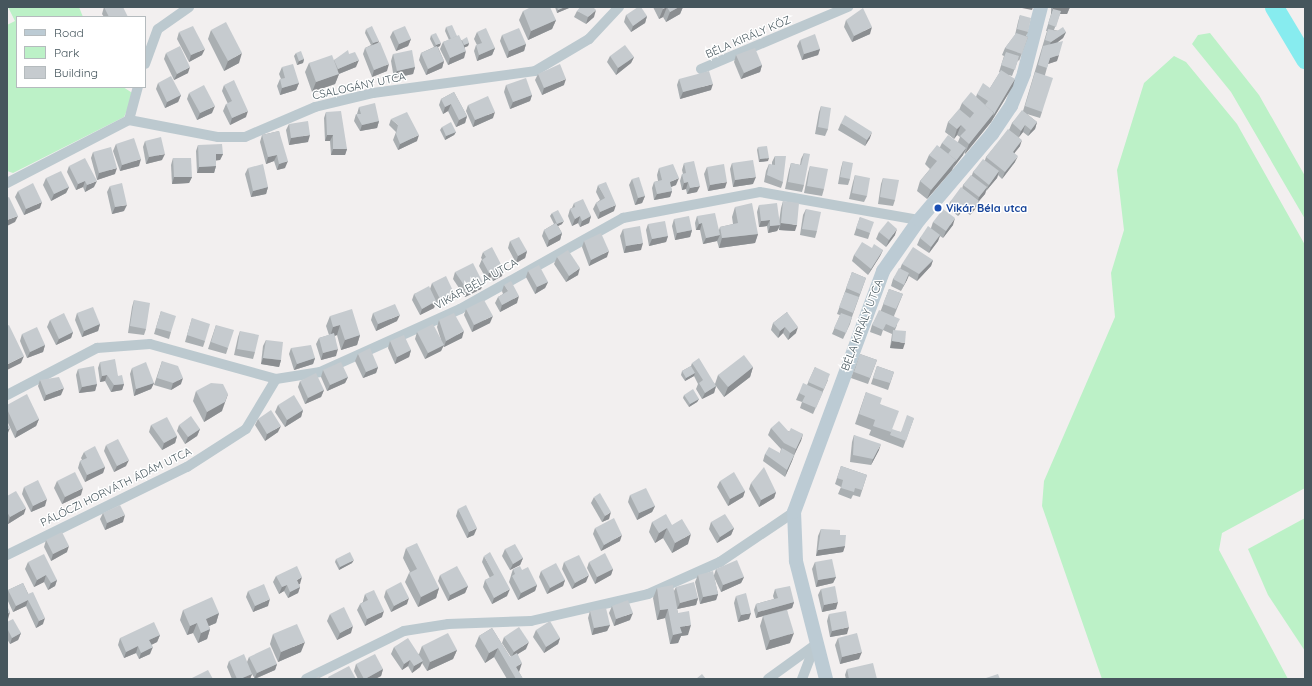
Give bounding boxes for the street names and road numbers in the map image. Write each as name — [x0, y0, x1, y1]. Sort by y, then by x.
street label: BÉLA KIRÁLY KÖZ — [703, 13, 793, 61]
street label: CSALOGÁNY UTCA — [311, 70, 407, 102]
street label: VIKÁR BÉLA UTCA — [432, 256, 520, 312]
street label: BÉLA KIRÁLY UTCA — [838, 277, 886, 373]
street label: PÁLÓCZI HORVÁTH ÁDÁM UTCA — [38, 445, 194, 529]

